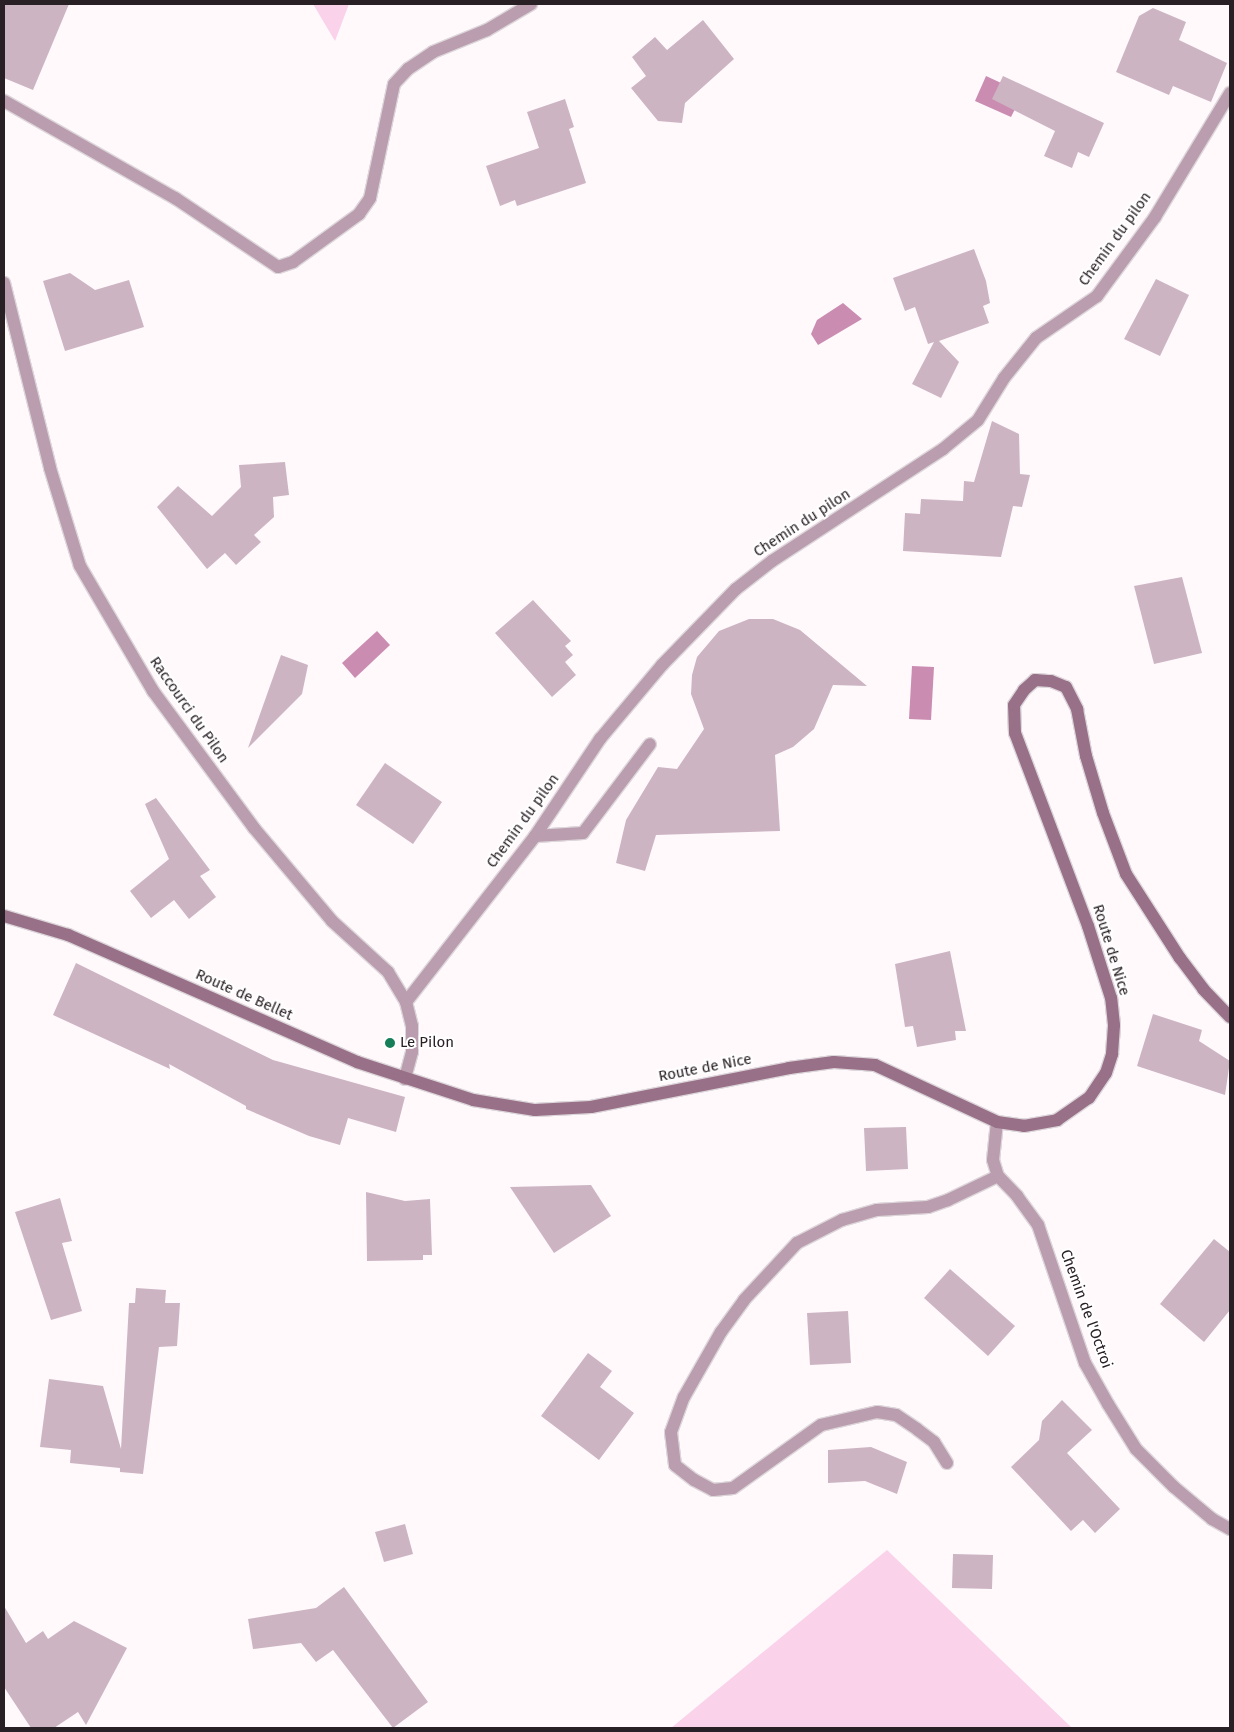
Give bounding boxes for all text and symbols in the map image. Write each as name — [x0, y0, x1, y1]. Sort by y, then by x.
street label: Chemin du pilon — [1075, 189, 1155, 289]
street label: Chemin du pilon — [750, 485, 854, 561]
street label: Raccourci du Pilon — [146, 653, 232, 767]
street label: Chemin du pilon — [483, 771, 563, 871]
street label: Route de Nice — [1089, 902, 1133, 998]
street label: Route de Bellet — [193, 966, 295, 1024]
place label: Le Pilon — [400, 1034, 454, 1052]
marker: Le Pilon — [384, 1037, 396, 1049]
street label: Route de Nice — [657, 1050, 753, 1086]
street label: Chemin de l'Octroi — [1056, 1247, 1116, 1371]

